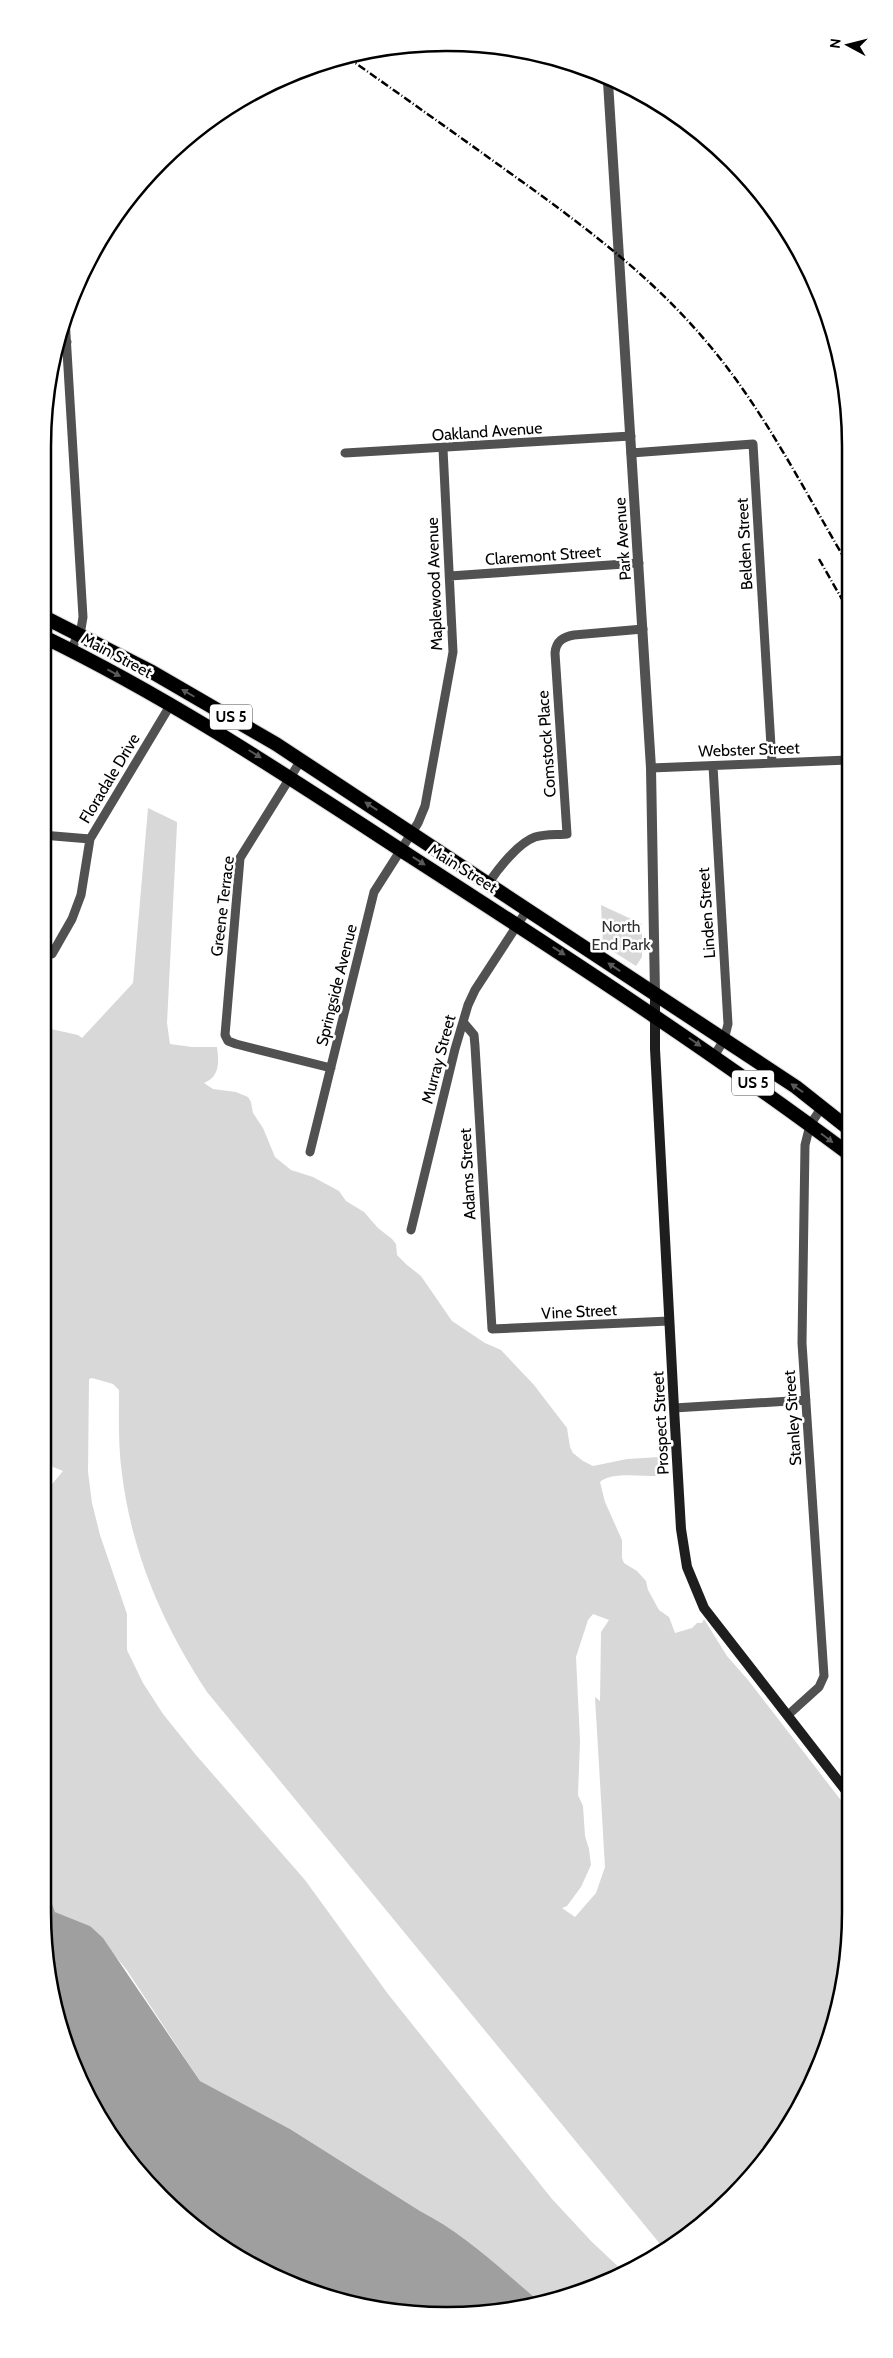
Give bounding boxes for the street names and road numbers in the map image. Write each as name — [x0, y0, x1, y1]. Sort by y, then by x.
street label: Oakland Avenue — [431, 418, 543, 445]
street label: Park Avenue — [610, 497, 635, 581]
street label: Belden Street — [733, 497, 756, 591]
street label: Maplewood Avenue — [423, 517, 446, 651]
street label: Claremont Street — [484, 542, 602, 569]
street label: Main Street — [78, 629, 156, 682]
street label: Comstock Place — [533, 690, 560, 798]
road number: US 5 — [210, 704, 252, 730]
street label: Floradale Drive — [75, 730, 144, 827]
street label: Webster Street — [698, 738, 801, 761]
street label: Main Street — [425, 840, 501, 897]
street label: Greene Terrace — [207, 855, 238, 957]
street label: Linden Street — [694, 866, 719, 959]
street label: Springside Avenue — [312, 922, 361, 1048]
street label: Murray Street — [417, 1012, 460, 1106]
road number: US 5 — [732, 1070, 774, 1096]
street label: Adams Street — [456, 1127, 479, 1220]
street label: Vine Street — [541, 1300, 618, 1323]
street label: Stanley Street — [780, 1369, 805, 1466]
street label: Prospect Street — [648, 1370, 673, 1475]

